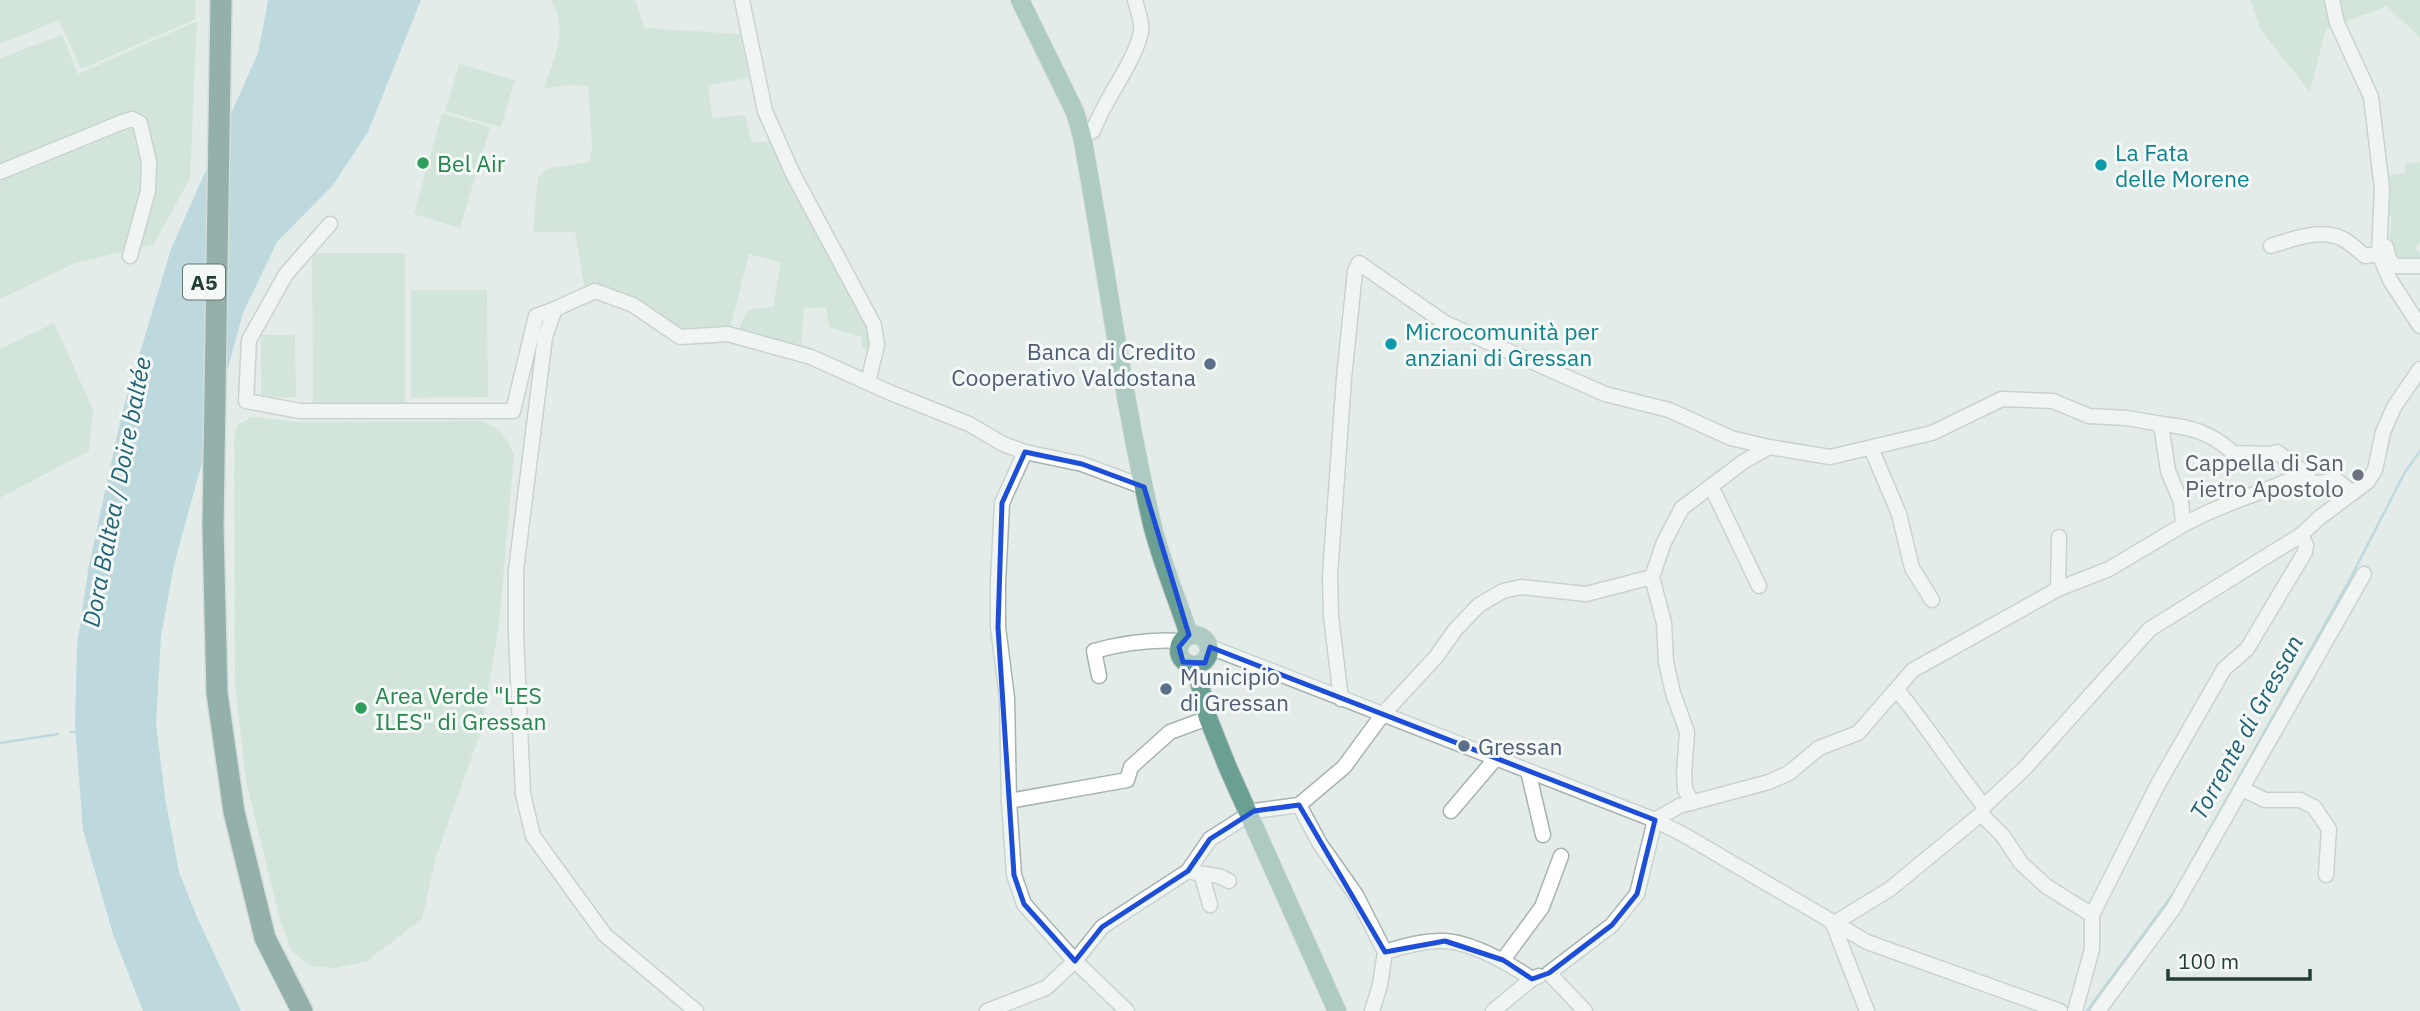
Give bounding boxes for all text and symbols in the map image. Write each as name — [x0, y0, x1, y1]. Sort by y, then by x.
place label: La Fata delle Morene — [2115, 137, 2250, 193]
place label: Bel Air — [437, 148, 506, 178]
marker: Bel Air — [415, 155, 431, 171]
marker: La Fata delle Morene — [2093, 157, 2109, 173]
road number: A5 — [183, 264, 225, 300]
place label: Microcomunità per anziani di Gressan — [1405, 316, 1599, 372]
place label: Banca di Credito Cooperativo Valdostana — [951, 336, 1196, 392]
marker: Microcomunità per anziani di Gressan — [1383, 336, 1399, 352]
water label: Dora Baltea / Doire baltée — [74, 354, 158, 630]
marker: Banca di Credito Cooperativo Valdostana — [1202, 356, 1218, 372]
place label: Cappella di San Pietro Apostolo — [2185, 447, 2344, 503]
marker: Cappella di San Pietro Apostolo — [2350, 467, 2366, 483]
water label: Torrente di Gressan — [2182, 629, 2310, 825]
place label: Municipio di Gressan — [1180, 661, 1289, 717]
place label: Area Verde "LES ILES" di Gressan — [375, 680, 547, 736]
marker: Municipio di Gressan — [1158, 681, 1174, 697]
marker: Area Verde "LES ILES" di Gressan — [353, 700, 369, 716]
place label: Gressan — [1478, 731, 1563, 761]
marker: Gressan — [1456, 738, 1472, 754]
scale bar — [2168, 937, 2310, 981]
text: 100 m — [2178, 947, 2239, 975]

